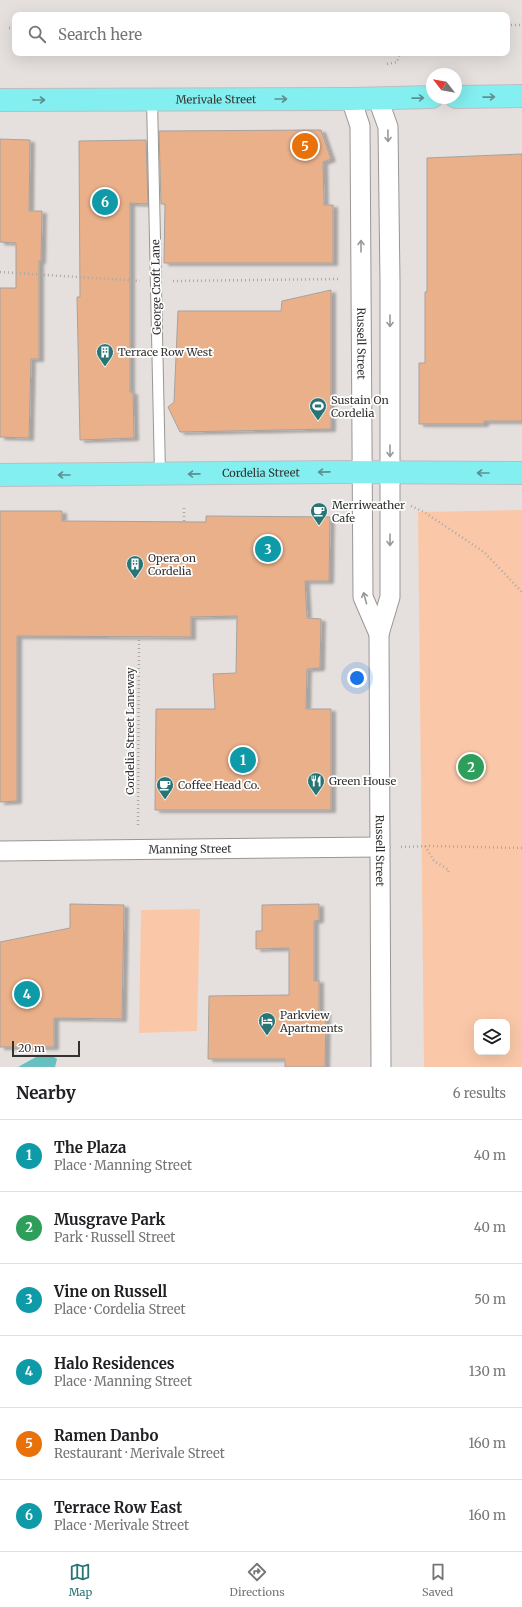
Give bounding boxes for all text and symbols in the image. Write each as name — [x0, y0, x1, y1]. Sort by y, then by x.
search box — [12, 12, 510, 56]
icon: search — [26, 23, 48, 45]
text: Search here — [58, 25, 142, 44]
north arrow — [426, 68, 462, 104]
street label: Merivale Street — [176, 92, 257, 106]
one-way arrow — [482, 93, 495, 101]
one-way arrow — [411, 94, 424, 101]
one-way arrow — [274, 95, 287, 103]
one-way arrow — [32, 96, 45, 104]
one-way arrow — [384, 129, 392, 142]
pin: 5 — [292, 131, 318, 161]
pin: 6 — [92, 187, 118, 217]
street label: George Croft Lane — [148, 239, 164, 335]
one-way arrow — [357, 240, 365, 253]
street label: Russell Street — [354, 308, 369, 380]
one-way arrow — [386, 314, 394, 327]
building icon: Terrace Row West — [95, 342, 115, 367]
place label: Terrace Row West — [118, 345, 213, 359]
place label: Sustain On Cordelia — [331, 393, 389, 420]
sports icon: Sustain On Cordelia — [308, 396, 328, 421]
one-way arrow — [386, 444, 394, 457]
street label: Cordelia Street — [222, 465, 301, 480]
one-way arrow — [318, 468, 331, 476]
one-way arrow — [477, 469, 490, 477]
one-way arrow — [188, 470, 201, 478]
one-way arrow — [58, 471, 71, 479]
place label: Merriweather Cafe — [332, 498, 405, 525]
cafe icon: Merriweather Cafe — [309, 501, 329, 526]
one-way arrow — [386, 533, 394, 546]
pin: 3 — [255, 534, 281, 564]
place label: Opera on Cordelia — [148, 551, 197, 578]
building icon: Opera on Cordelia — [125, 554, 145, 579]
one-way arrow — [360, 592, 368, 605]
street label: Cordelia Street Laneway — [123, 667, 137, 795]
your location — [347, 668, 367, 688]
pin: 1 — [230, 745, 256, 775]
pin: 2 — [458, 752, 484, 782]
restaurant icon: Green House — [306, 771, 326, 796]
place label: Green House — [329, 774, 396, 788]
cafe icon: Coffee Head Co. — [155, 775, 175, 800]
place label: Coffee Head Co. — [178, 778, 260, 792]
street label: Russell Street — [373, 815, 387, 887]
street label: Manning Street — [148, 842, 232, 856]
pin: 4 — [14, 979, 40, 1009]
place label: Parkview Apartments — [279, 1008, 343, 1035]
hotel icon: Parkview Apartments — [257, 1011, 277, 1036]
map controls — [474, 1019, 510, 1055]
button: layers — [474, 1019, 510, 1055]
scale bar — [12, 1039, 80, 1058]
text: 20 m — [18, 1041, 45, 1055]
text: Nearby — [16, 1082, 76, 1104]
text: 6 results — [453, 1085, 506, 1102]
text: The Plaza — [54, 1138, 126, 1157]
text: 1 — [26, 1147, 32, 1164]
text: 40 m — [474, 1147, 506, 1164]
text: Place · Manning Street — [54, 1157, 192, 1174]
text: Musgrave Park — [54, 1210, 165, 1229]
text: 2 — [25, 1219, 33, 1236]
text: 40 m — [474, 1219, 506, 1236]
text: Park · Russell Street — [54, 1229, 175, 1246]
text: Vine on Russell — [54, 1282, 167, 1301]
text: 3 — [25, 1291, 33, 1308]
text: 50 m — [474, 1291, 506, 1308]
text: Place · Cordelia Street — [54, 1301, 186, 1318]
text: Halo Residences — [54, 1354, 175, 1373]
text: 4 — [25, 1363, 33, 1380]
text: 130 m — [469, 1363, 506, 1380]
text: Place · Manning Street — [54, 1373, 192, 1390]
text: Ramen Danbo — [54, 1426, 158, 1445]
text: 5 — [25, 1435, 33, 1452]
text: 160 m — [468, 1435, 506, 1452]
text: Restaurant · Merivale Street — [54, 1445, 225, 1462]
text: Terrace Row East — [54, 1498, 182, 1517]
text: 6 — [25, 1507, 33, 1524]
text: 160 m — [468, 1507, 506, 1524]
text: Place · Merivale Street — [54, 1517, 189, 1534]
tab: Map — [69, 1561, 92, 1599]
tab: Directions — [230, 1561, 285, 1599]
tab: Saved — [422, 1561, 453, 1599]

